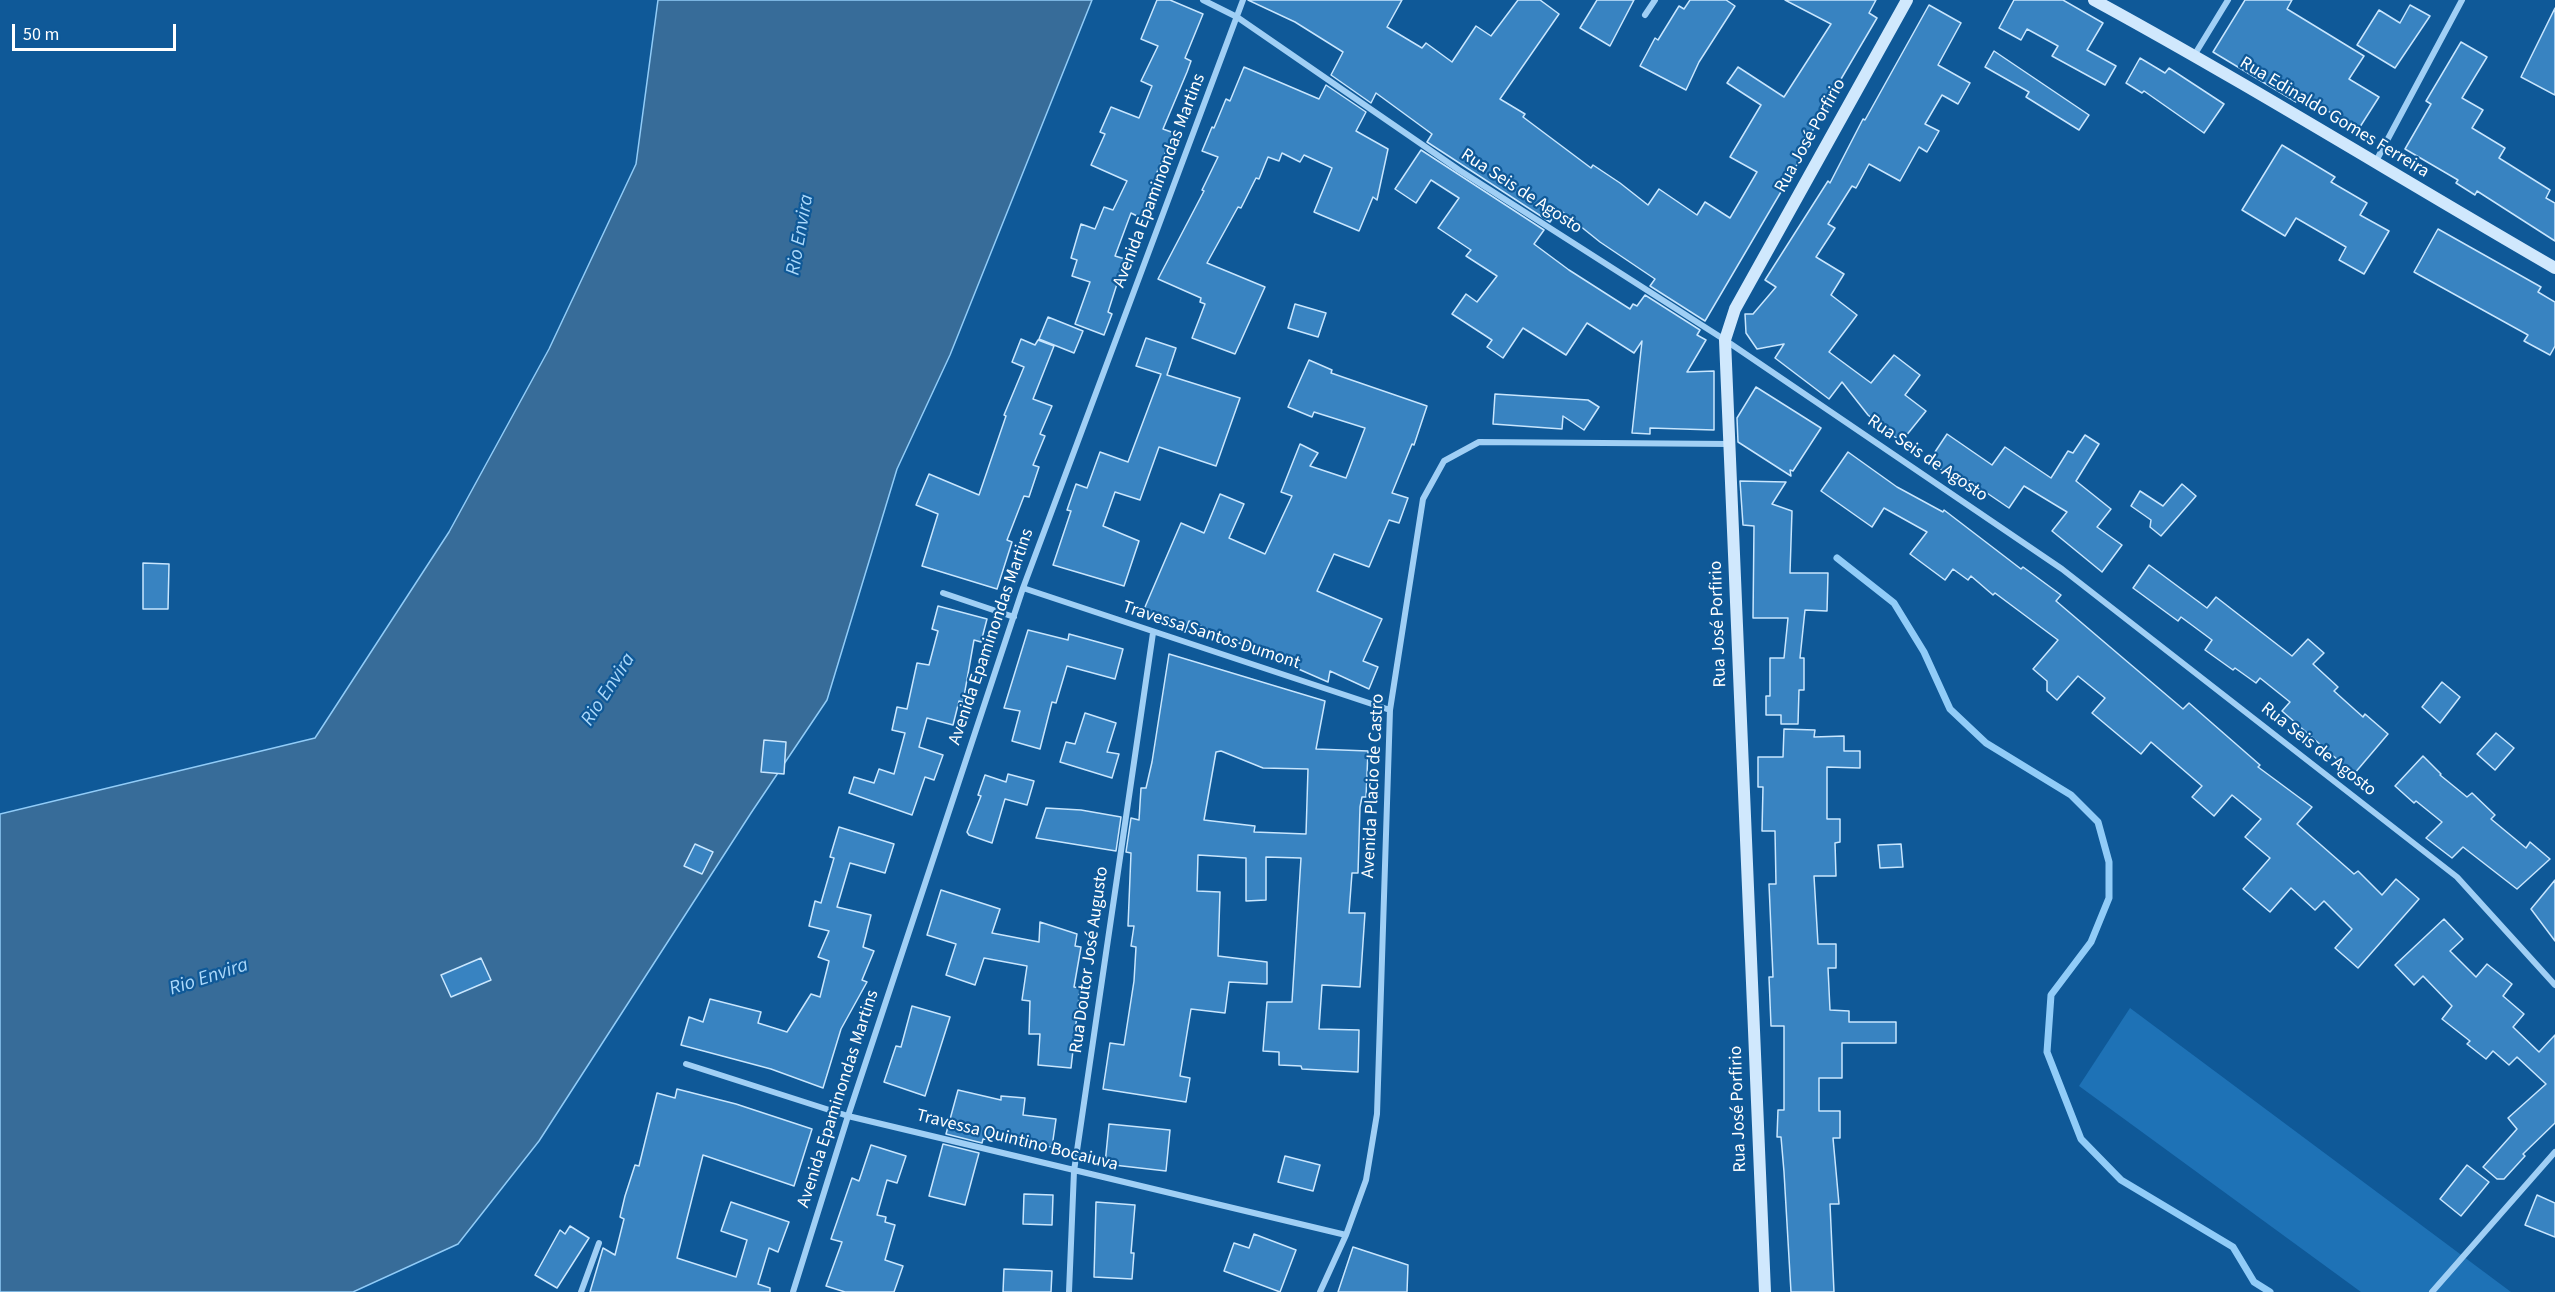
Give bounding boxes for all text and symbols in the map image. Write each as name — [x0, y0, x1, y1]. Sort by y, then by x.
scale bar — [15, 12, 178, 50]
text: 50 m — [23, 22, 59, 47]
street label: Rua Edinaldo Gomes Ferreira — [2235, 53, 2433, 183]
street label: Avenida Epaminondas Martins — [1109, 71, 1211, 291]
street label: Rua José Porfirio — [1771, 75, 1851, 197]
street label: Rua Seis de Agosto — [1456, 145, 1586, 239]
water label: Rio Envira — [782, 193, 820, 277]
street label: Rua Seis de Agosto — [1863, 411, 1991, 507]
street label: Avenida Epaminondas Martins — [945, 526, 1039, 748]
street label: Rua José Porfirio — [1706, 560, 1732, 688]
street label: Travessa Santos Dumont — [1119, 597, 1303, 675]
water label: Rio Envira — [577, 649, 641, 731]
street label: Avenida Placio de Castro — [1358, 693, 1390, 879]
street label: Rua Seis de Agosto — [2256, 698, 2380, 802]
street label: Rua Doutor José Augusto — [1066, 865, 1114, 1055]
water label: Rio Envira — [166, 954, 252, 1002]
street label: Avenida Epaminondas Martins — [794, 988, 884, 1210]
street label: Rua José Porfirio — [1726, 1045, 1752, 1173]
street label: Travessa Quintino Bocaiuva — [914, 1105, 1120, 1177]

